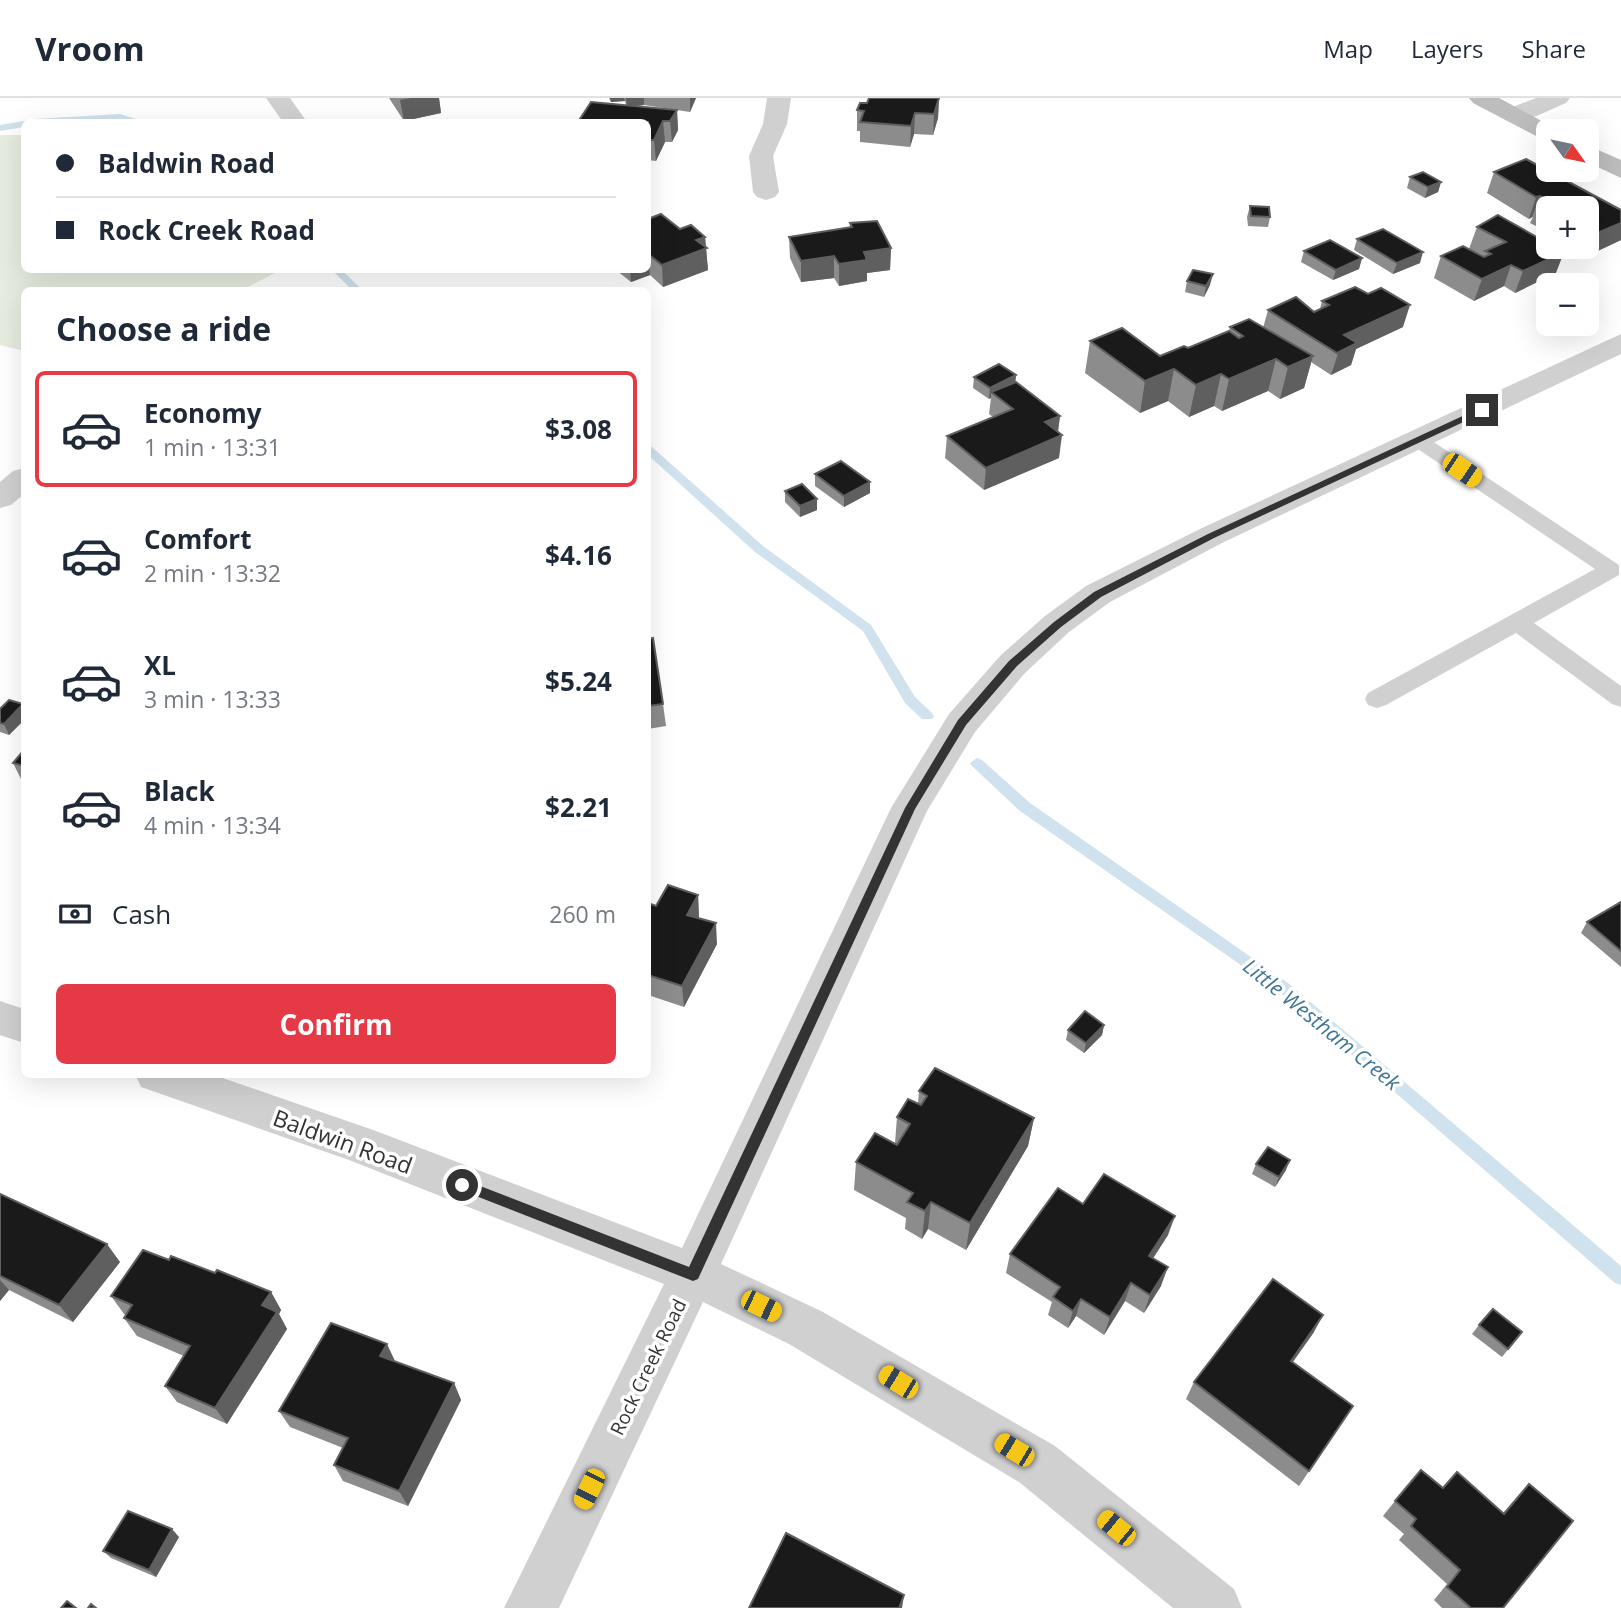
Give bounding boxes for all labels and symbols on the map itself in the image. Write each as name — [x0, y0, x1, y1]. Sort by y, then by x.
north arrow — [1536, 119, 1600, 182]
route end — [1466, 394, 1498, 426]
car — [1439, 450, 1486, 490]
water label: Little Westham Creek — [1238, 952, 1407, 1096]
street label: Baldwin Road — [269, 1101, 417, 1181]
route start — [446, 1169, 478, 1201]
car — [738, 1287, 785, 1325]
street label: Rock Creek Road — [604, 1295, 692, 1439]
car — [875, 1362, 922, 1402]
car — [991, 1430, 1038, 1470]
car — [571, 1466, 608, 1512]
car — [1094, 1507, 1139, 1549]

